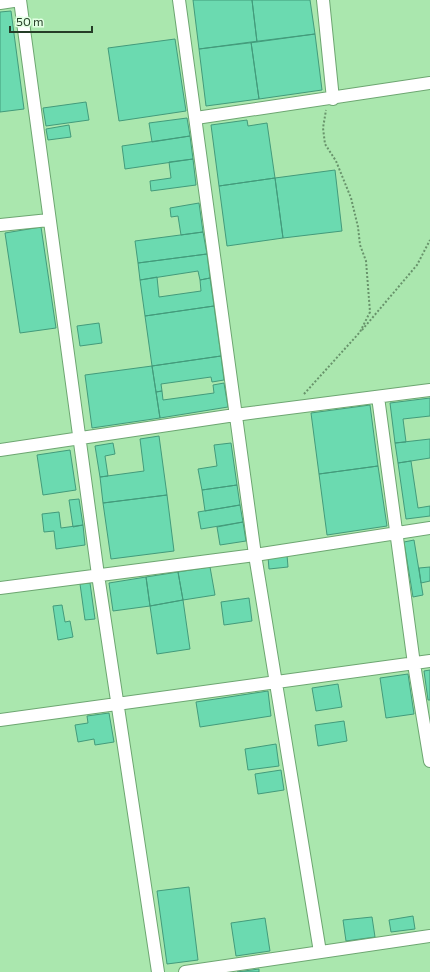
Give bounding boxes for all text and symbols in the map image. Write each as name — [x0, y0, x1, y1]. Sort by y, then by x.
scale bar — [10, 8, 92, 34]
text: 50 m — [16, 14, 44, 28]

